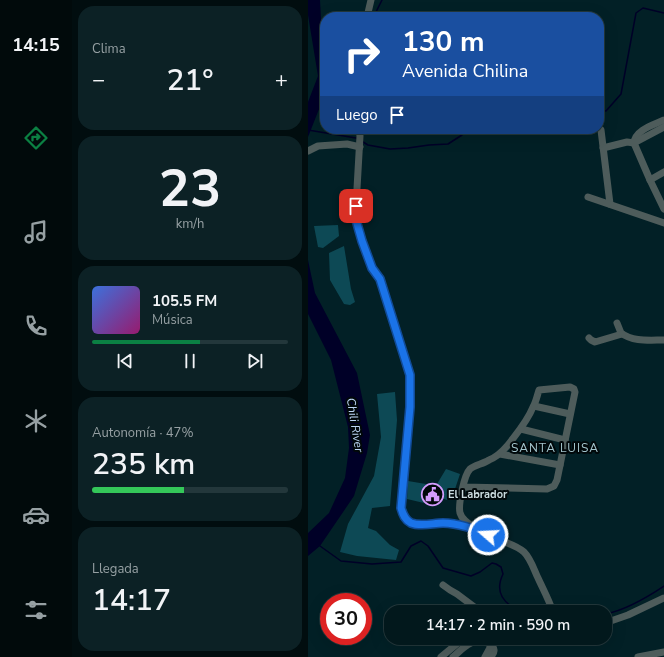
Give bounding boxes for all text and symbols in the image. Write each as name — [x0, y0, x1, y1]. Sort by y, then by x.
text: 130 m — [402, 23, 485, 61]
icon: right — [336, 28, 388, 80]
text: 14:15 — [12, 33, 60, 57]
text: Clima — [92, 40, 126, 58]
text: Avenida Chilina — [402, 59, 528, 83]
text: 21° — [166, 60, 214, 101]
text: − — [92, 65, 105, 95]
text: + — [275, 65, 288, 95]
icon: arrive — [386, 104, 408, 126]
text: Luego — [336, 105, 378, 125]
icon: directions — [22, 124, 50, 152]
text: 23 — [159, 153, 221, 224]
pin — [339, 189, 373, 223]
icon: arrive — [345, 195, 367, 217]
text: km/h — [176, 215, 204, 233]
icon: music — [22, 218, 50, 246]
text: 105.5 FM — [152, 291, 217, 311]
text: Música — [152, 311, 193, 329]
icon: phone — [22, 312, 50, 340]
icon: previous — [114, 350, 136, 372]
icon: pause — [179, 350, 201, 372]
icon: next — [244, 350, 266, 372]
water label: Chili River — [343, 397, 367, 454]
icon: climate — [22, 407, 50, 435]
text: Autonomía · 47% — [92, 424, 193, 442]
district label: SANTA LUISA — [511, 440, 599, 456]
text: 235 km — [92, 444, 195, 485]
public building icon: El Labrador — [419, 481, 445, 507]
place label: El Labrador — [448, 487, 508, 502]
icon: car — [22, 501, 50, 529]
position arrow — [467, 514, 509, 556]
text: Llegada — [92, 560, 139, 578]
text: 14:17 — [92, 580, 171, 621]
speed limit sign: 30 — [320, 593, 372, 645]
icon: filters — [22, 596, 50, 624]
text: 14:17 · 2 min · 590 m — [426, 615, 570, 635]

